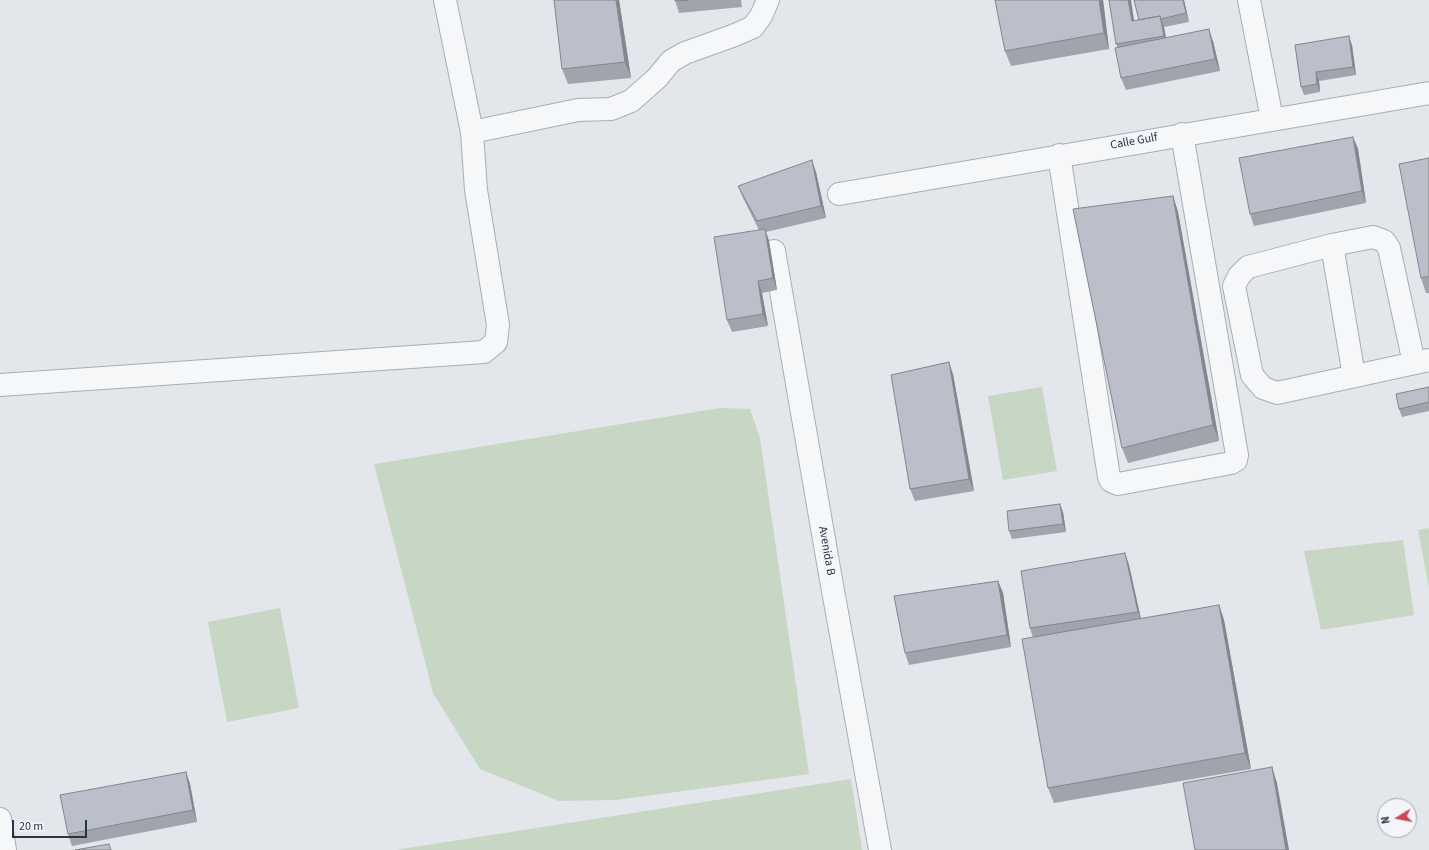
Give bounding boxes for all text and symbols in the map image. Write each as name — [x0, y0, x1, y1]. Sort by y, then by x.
street label: Calle Gulf — [1109, 131, 1159, 153]
street label: Avenida B — [815, 525, 837, 577]
north arrow — [1377, 798, 1417, 838]
scale bar — [14, 812, 89, 838]
text: N — [1378, 815, 1394, 825]
text: 20 m — [19, 818, 43, 835]

